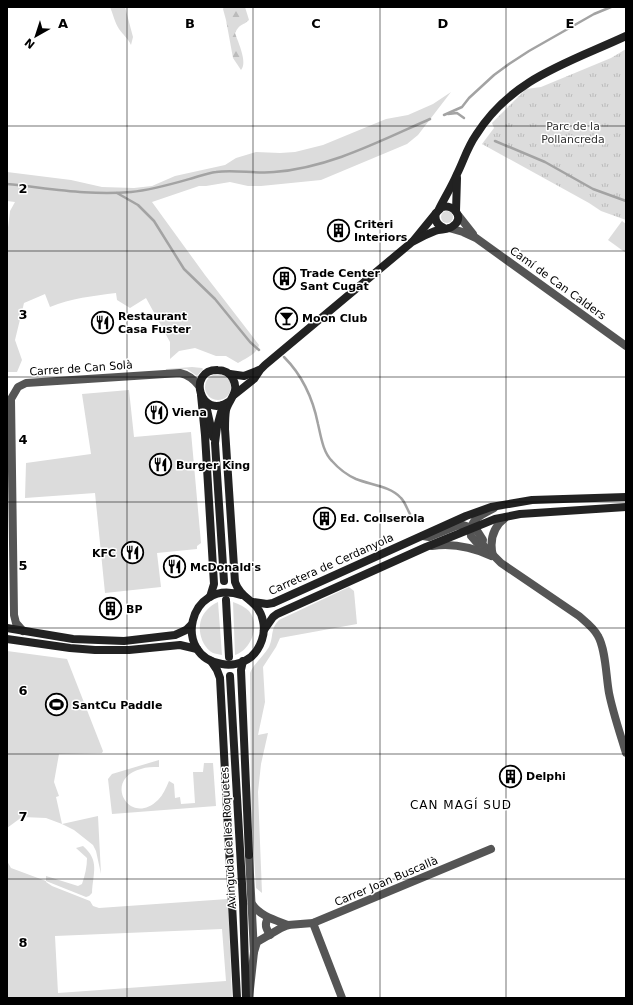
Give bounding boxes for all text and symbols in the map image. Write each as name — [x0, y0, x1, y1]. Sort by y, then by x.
north arrow — [16, 16, 56, 56]
text: A — [58, 16, 68, 31]
text: B — [185, 16, 195, 31]
text: C — [311, 16, 321, 31]
text: D — [438, 16, 449, 31]
text: E — [566, 16, 574, 31]
text: N — [22, 35, 38, 51]
park label: Parc de la Pollancreda — [541, 120, 605, 146]
text: 2 — [18, 181, 28, 196]
building icon: Criteri Interiors — [326, 217, 352, 243]
place label: Criteri Interiors — [354, 218, 408, 244]
street label: Camí de Can Calders — [507, 244, 608, 323]
building icon: Trade Center Sant Cugat — [272, 266, 298, 292]
place label: Trade Center Sant Cugat — [300, 267, 380, 293]
bar icon: Moon Club — [274, 305, 300, 331]
text: 3 — [18, 307, 28, 322]
restaurant icon: Restaurant Casa Fuster — [90, 309, 116, 335]
place label: Restaurant Casa Fuster — [118, 310, 191, 336]
place label: Moon Club — [302, 312, 367, 325]
street label: Carrer de Can Solà — [29, 358, 133, 379]
restaurant icon: Viena — [143, 399, 169, 425]
place label: Viena — [172, 406, 207, 419]
text: 4 — [18, 432, 28, 447]
restaurant icon: Burger King — [147, 452, 173, 478]
place label: Burger King — [176, 459, 250, 472]
building icon: Ed. Collserola — [311, 505, 337, 531]
place label: Ed. Collserola — [340, 512, 425, 525]
street label: Carretera de Cerdanyola — [267, 531, 396, 598]
restaurant icon: KFC — [119, 540, 145, 566]
place label: KFC — [92, 547, 116, 560]
restaurant icon: McDonald's — [162, 554, 188, 580]
text: 5 — [18, 558, 28, 573]
place label: McDonald's — [190, 561, 261, 574]
building icon: BP — [97, 596, 123, 622]
place label: BP — [126, 603, 142, 616]
text: 6 — [18, 683, 28, 698]
sports icon: SantCu Paddle — [44, 692, 70, 718]
place label: SantCu Paddle — [72, 699, 162, 712]
building icon: Delphi — [498, 763, 524, 789]
street label: Avinguda de les Roquetes — [218, 766, 239, 909]
place label: Delphi — [526, 770, 566, 783]
district label: CAN MAGÍ SUD — [410, 797, 512, 812]
text: 7 — [18, 809, 28, 824]
street label: Carrer Joan Buscallà — [333, 854, 440, 909]
text: 8 — [18, 935, 28, 950]

